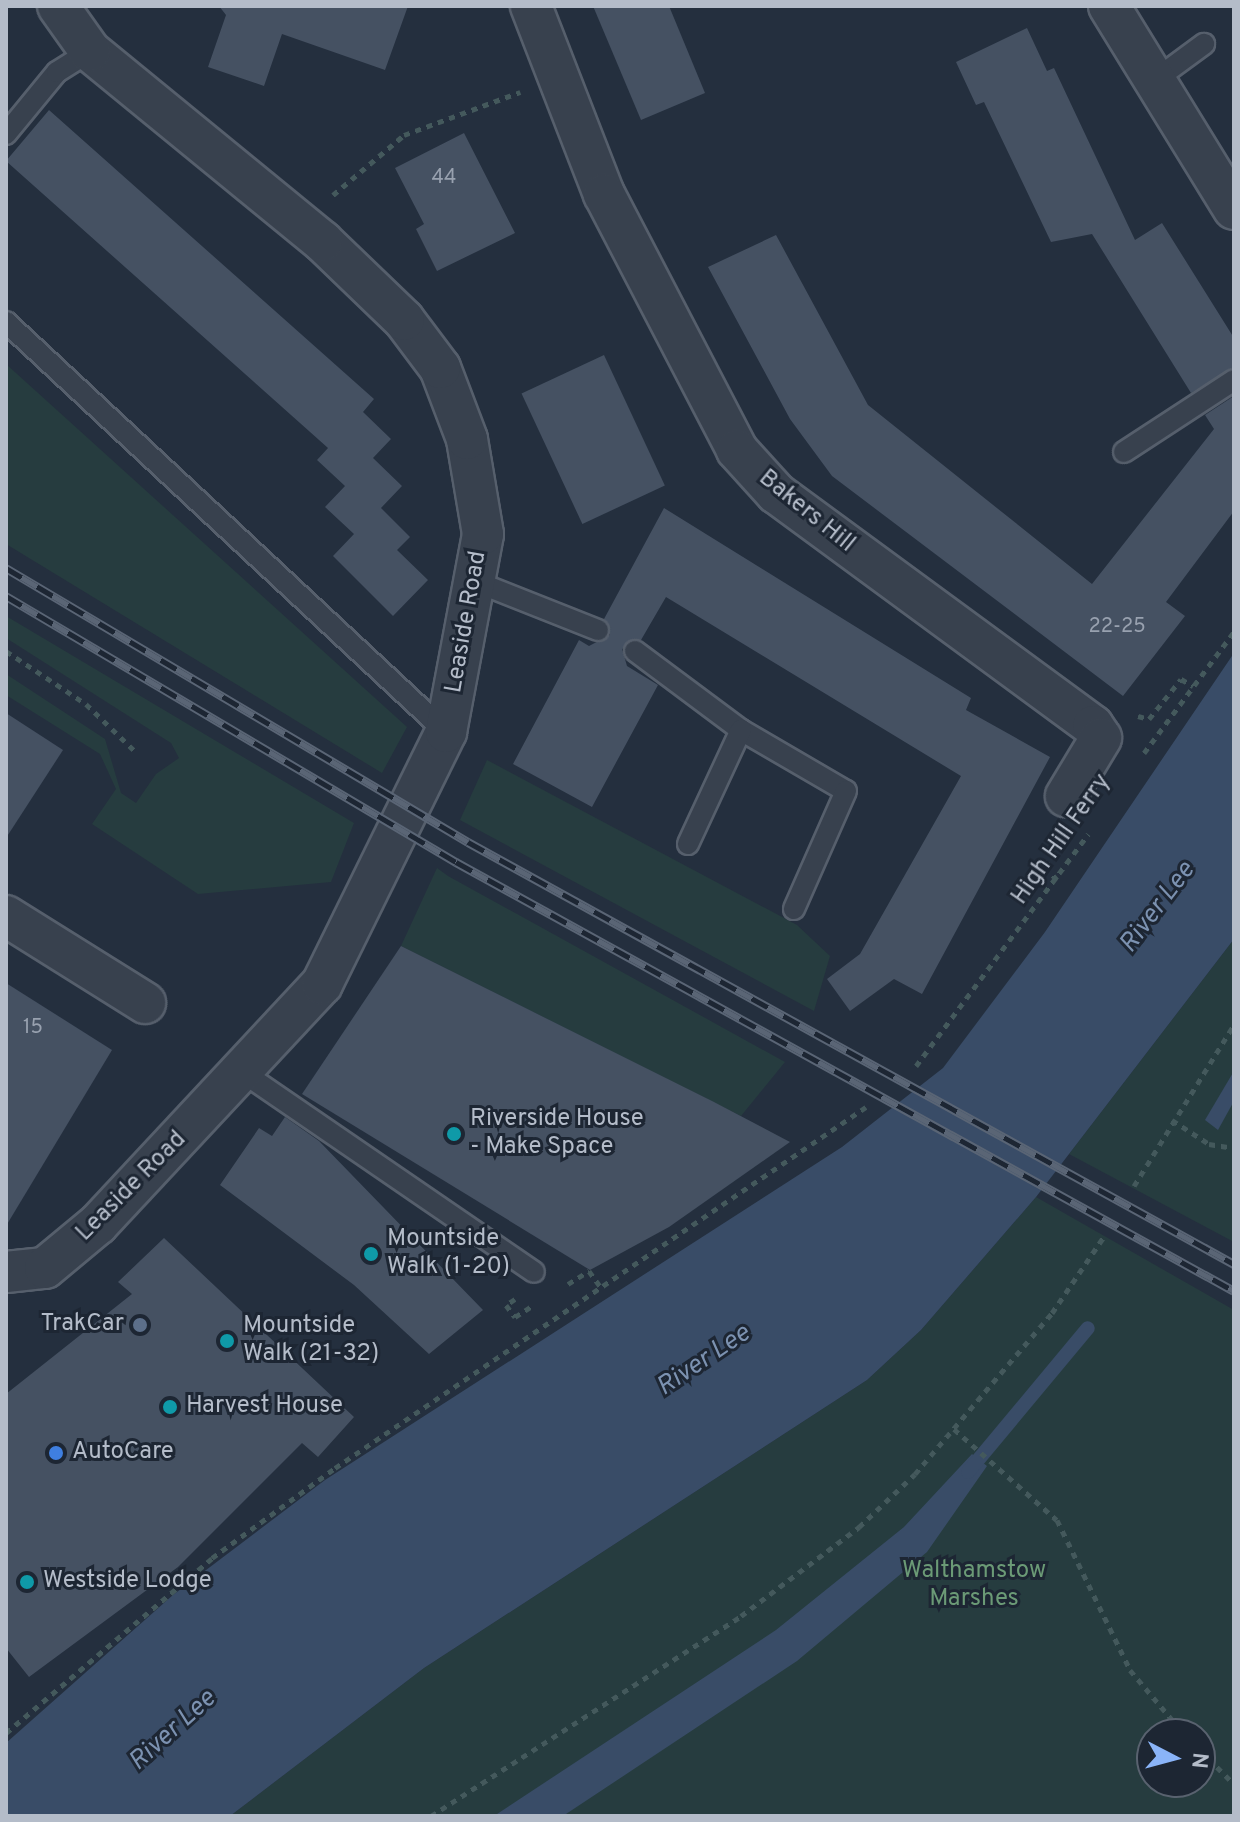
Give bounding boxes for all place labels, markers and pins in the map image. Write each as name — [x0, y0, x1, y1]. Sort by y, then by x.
place label: Riverside House - Make Space — [470, 1106, 644, 1162]
marker: Riverside House - Make Space — [445, 1125, 463, 1143]
place label: Mountside Walk (1-20) — [387, 1226, 510, 1282]
marker: Mountside Walk (1-20) — [362, 1245, 380, 1263]
place label: TrakCar — [40, 1311, 124, 1339]
place label: Mountside Walk (21-32) — [243, 1313, 379, 1369]
marker: TrakCar — [131, 1316, 149, 1334]
marker: Mountside Walk (21-32) — [218, 1332, 236, 1350]
place label: Harvest House — [186, 1393, 343, 1421]
marker: Harvest House — [161, 1398, 179, 1416]
place label: AutoCare — [72, 1439, 174, 1467]
marker: AutoCare — [47, 1444, 65, 1462]
place label: Westside Lodge — [43, 1568, 212, 1596]
marker: Westside Lodge — [18, 1573, 36, 1591]

